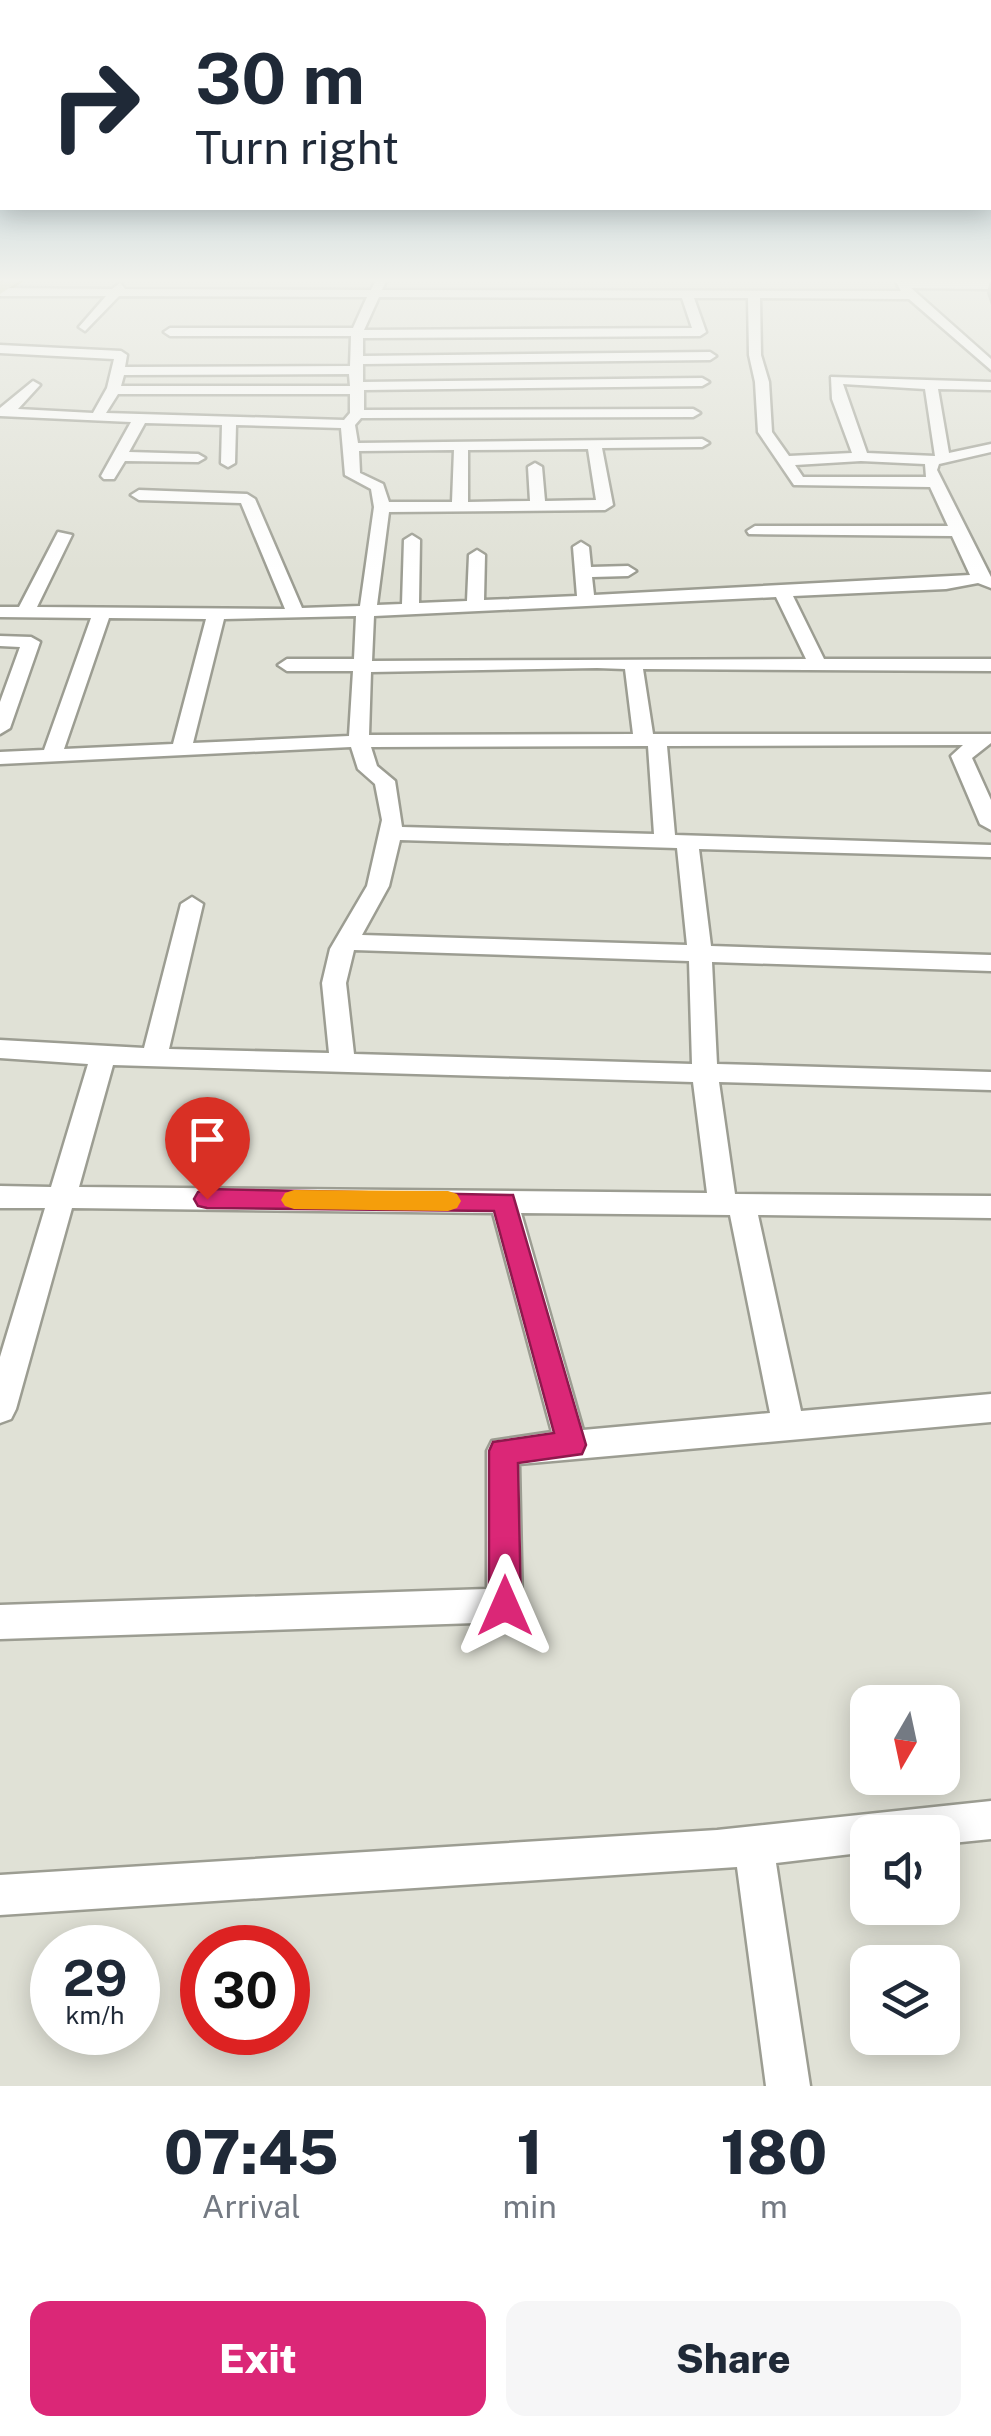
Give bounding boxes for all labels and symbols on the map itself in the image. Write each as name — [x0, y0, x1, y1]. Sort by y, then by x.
pin — [165, 1097, 250, 1200]
position arrow — [453, 1554, 557, 1658]
north arrow — [850, 1685, 960, 1795]
speed limit sign: 30 — [180, 1925, 310, 2055]

